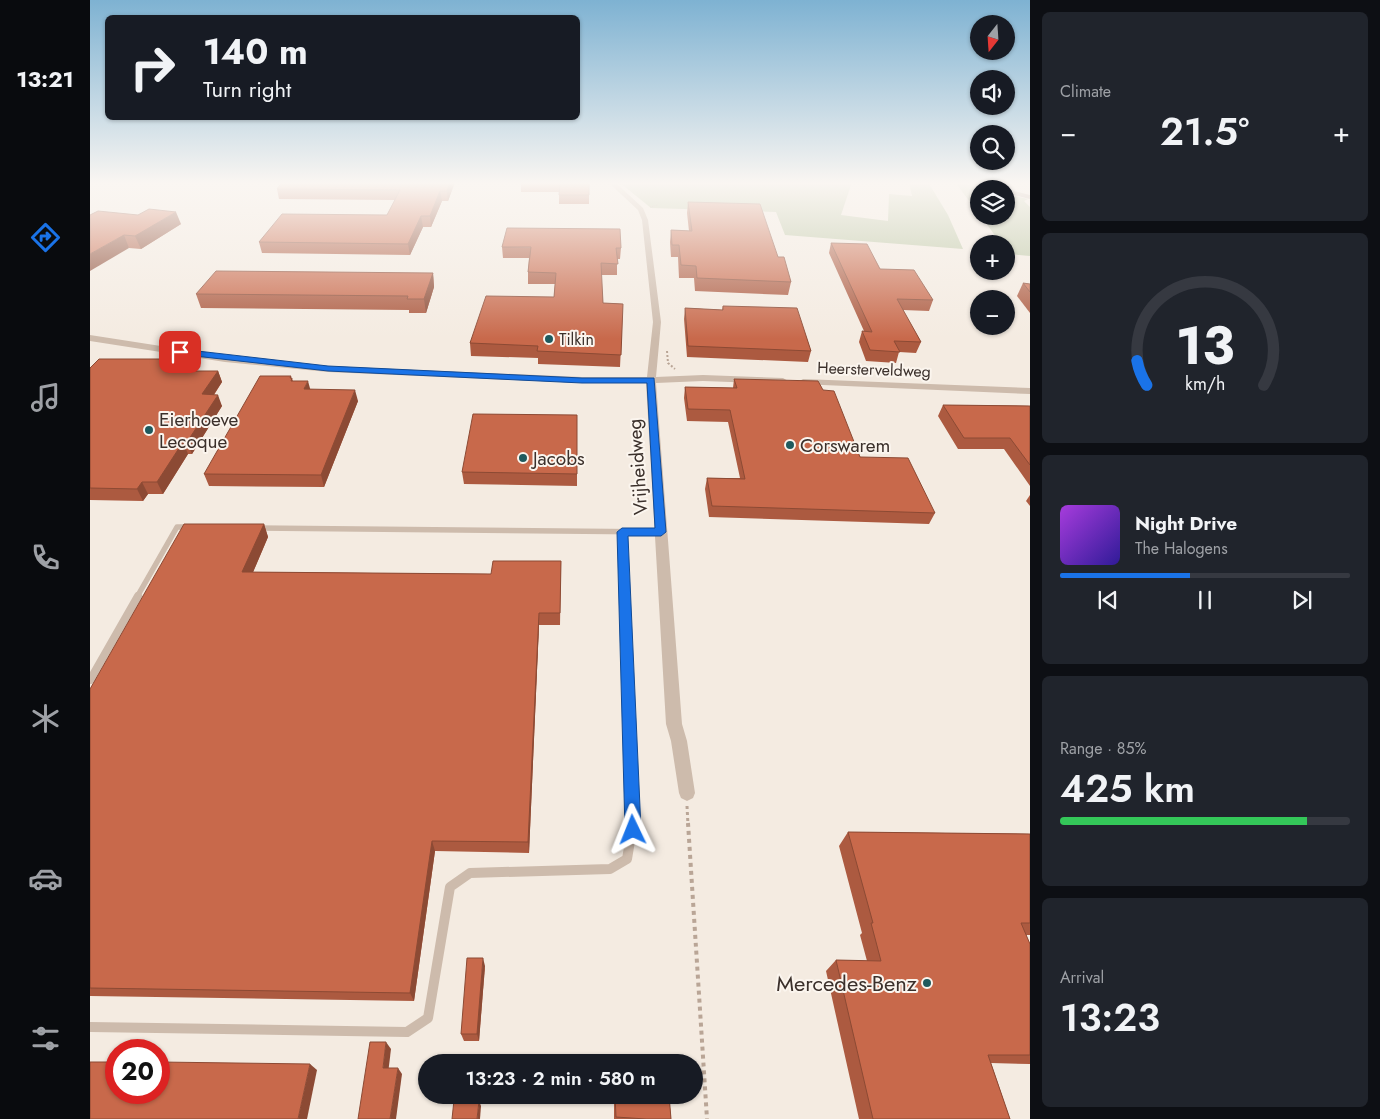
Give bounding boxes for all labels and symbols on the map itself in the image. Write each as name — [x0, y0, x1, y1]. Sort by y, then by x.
north arrow — [970, 15, 1015, 60]
place label: Tilkin — [559, 328, 594, 351]
pin — [159, 331, 201, 373]
marker: Tilkin — [543, 333, 555, 345]
street label: Heersterveldweg — [817, 356, 931, 383]
place label: Eierhoeve Lecoque — [159, 406, 239, 455]
street label: Vrijheidweg — [621, 418, 654, 516]
marker: Eierhoeve Lecoque — [143, 424, 155, 436]
place label: Corswarem — [800, 432, 890, 459]
marker: Corswarem — [784, 439, 796, 451]
place label: Jacobs — [530, 445, 585, 472]
marker: Jacobs — [517, 452, 529, 464]
position arrow — [606, 803, 658, 855]
place label: Mercedes-Benz — [776, 967, 917, 999]
marker: Mercedes-Benz — [921, 977, 933, 989]
speed limit sign: 20 — [105, 1039, 170, 1104]

